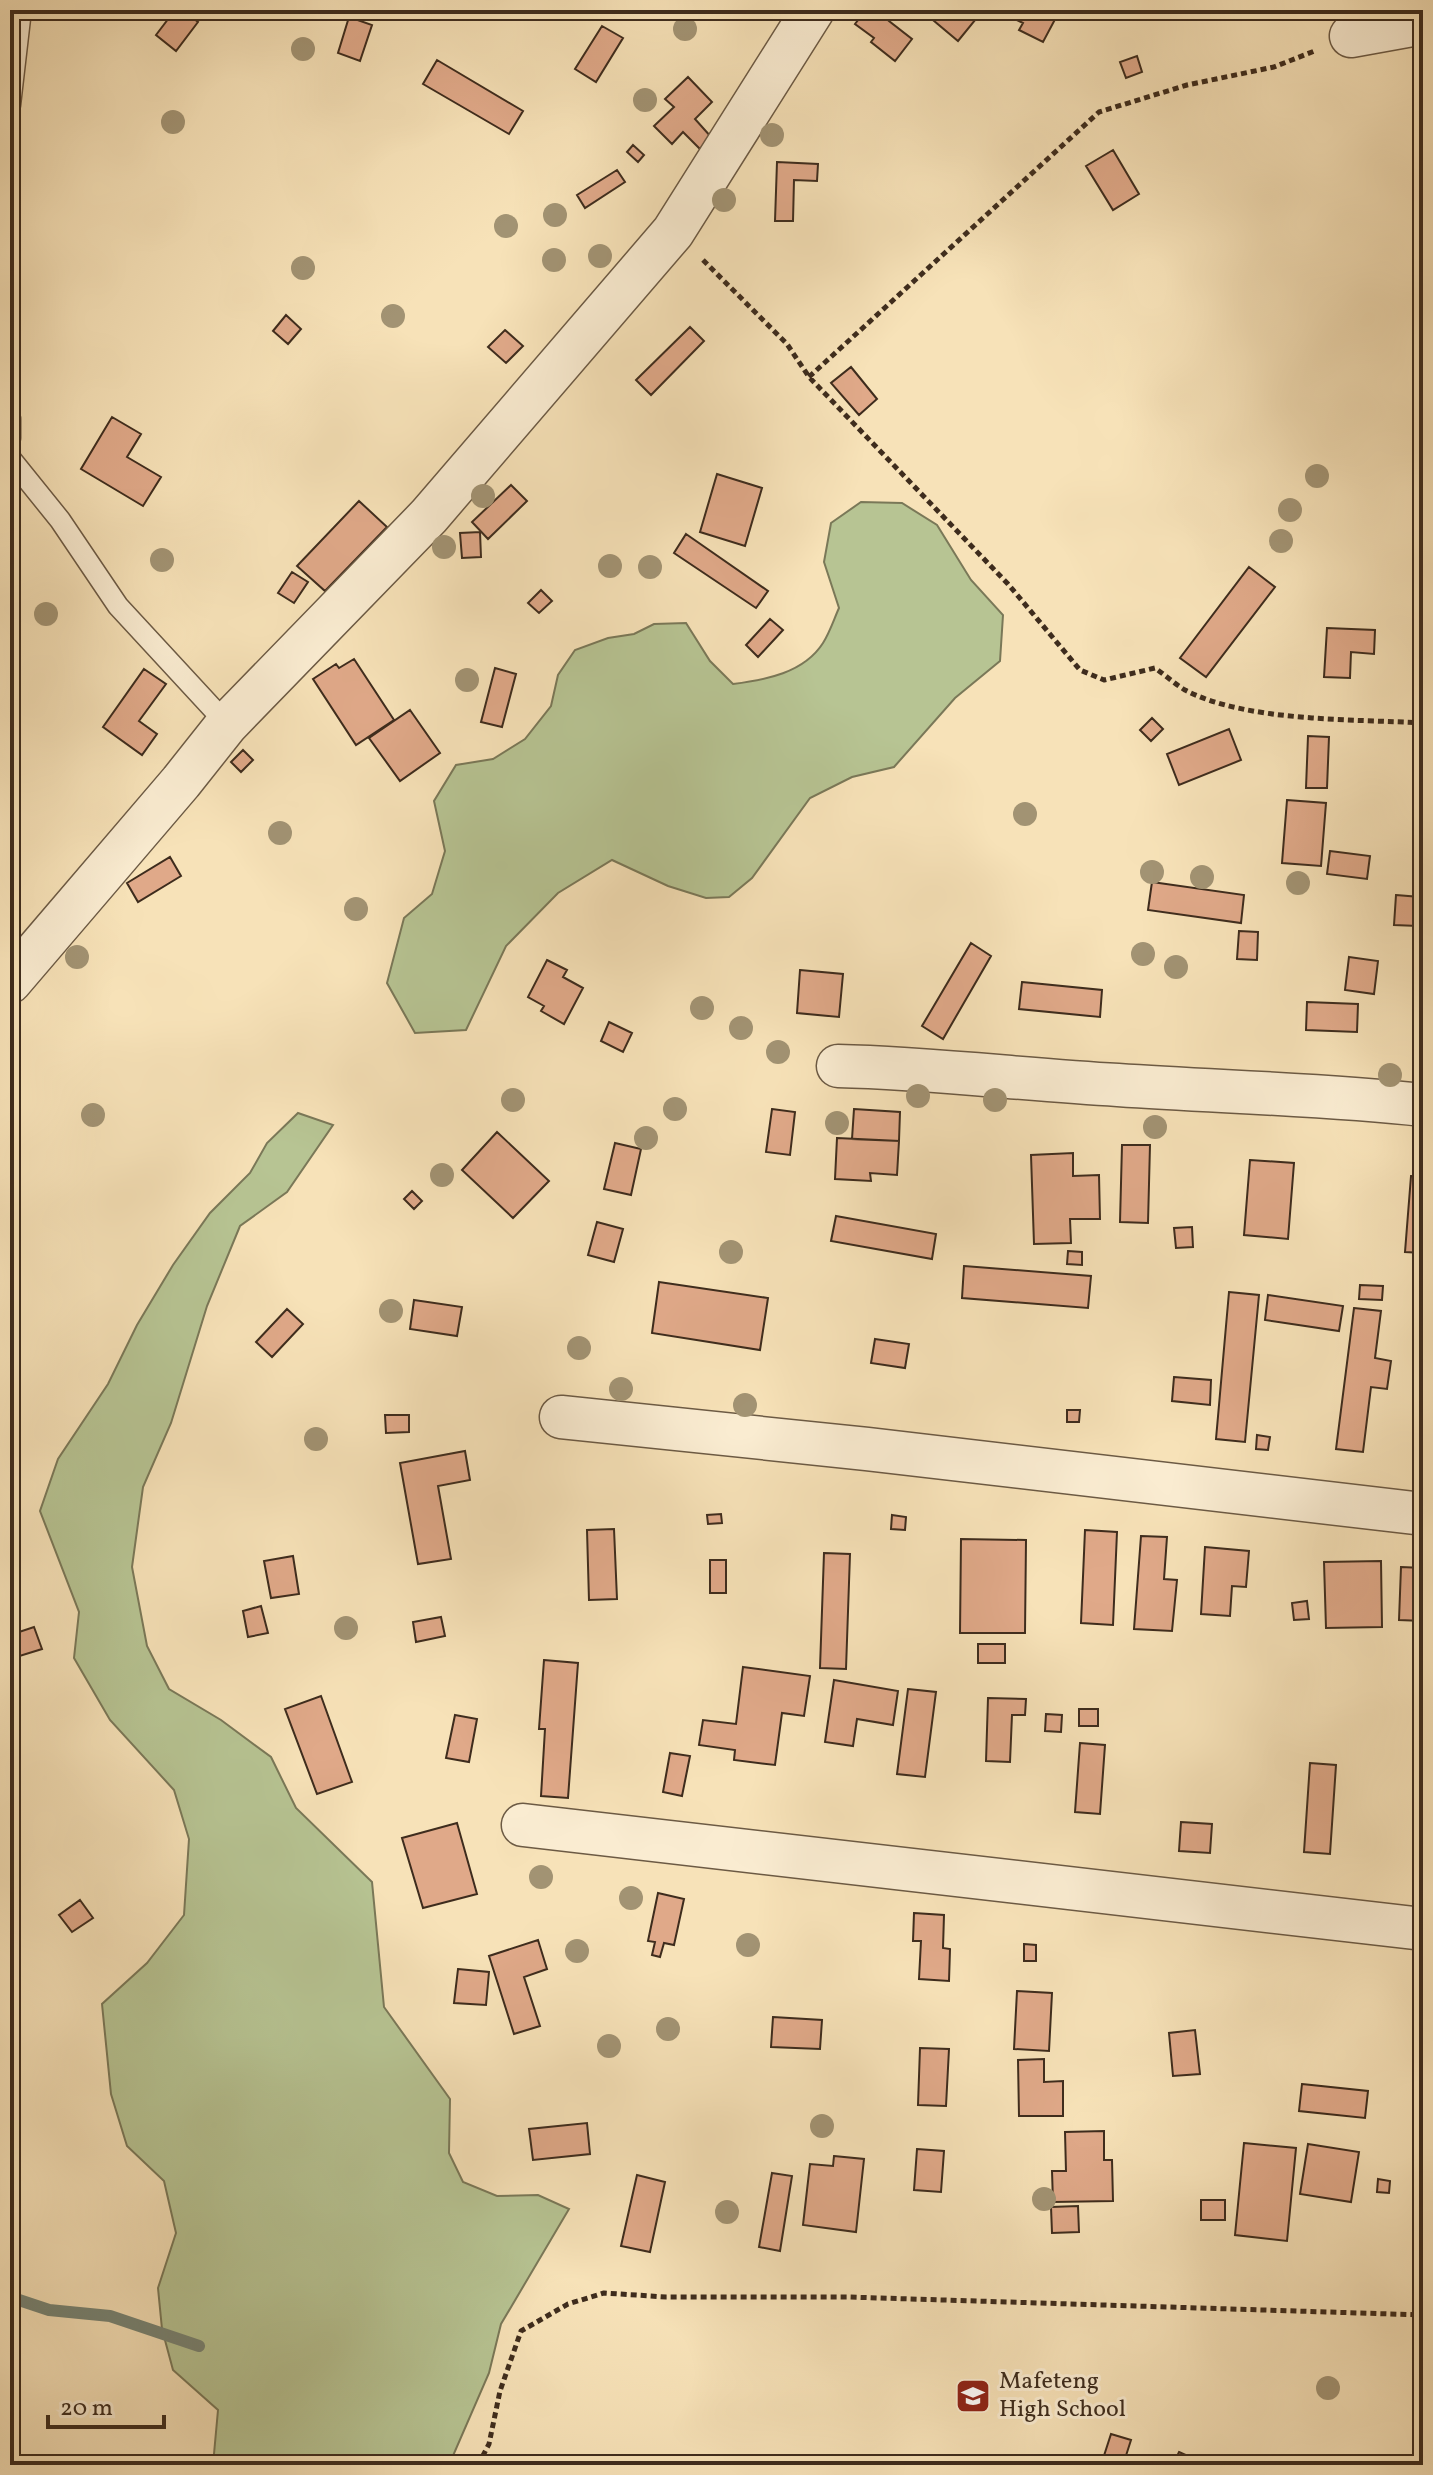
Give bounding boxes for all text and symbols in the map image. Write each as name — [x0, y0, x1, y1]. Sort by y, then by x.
place label: Mafeteng High School — [999, 2365, 1126, 2427]
school or university icon: Mafeteng High School — [954, 2377, 992, 2415]
scale bar — [48, 2379, 164, 2429]
text: 20 m — [60, 2392, 113, 2426]

